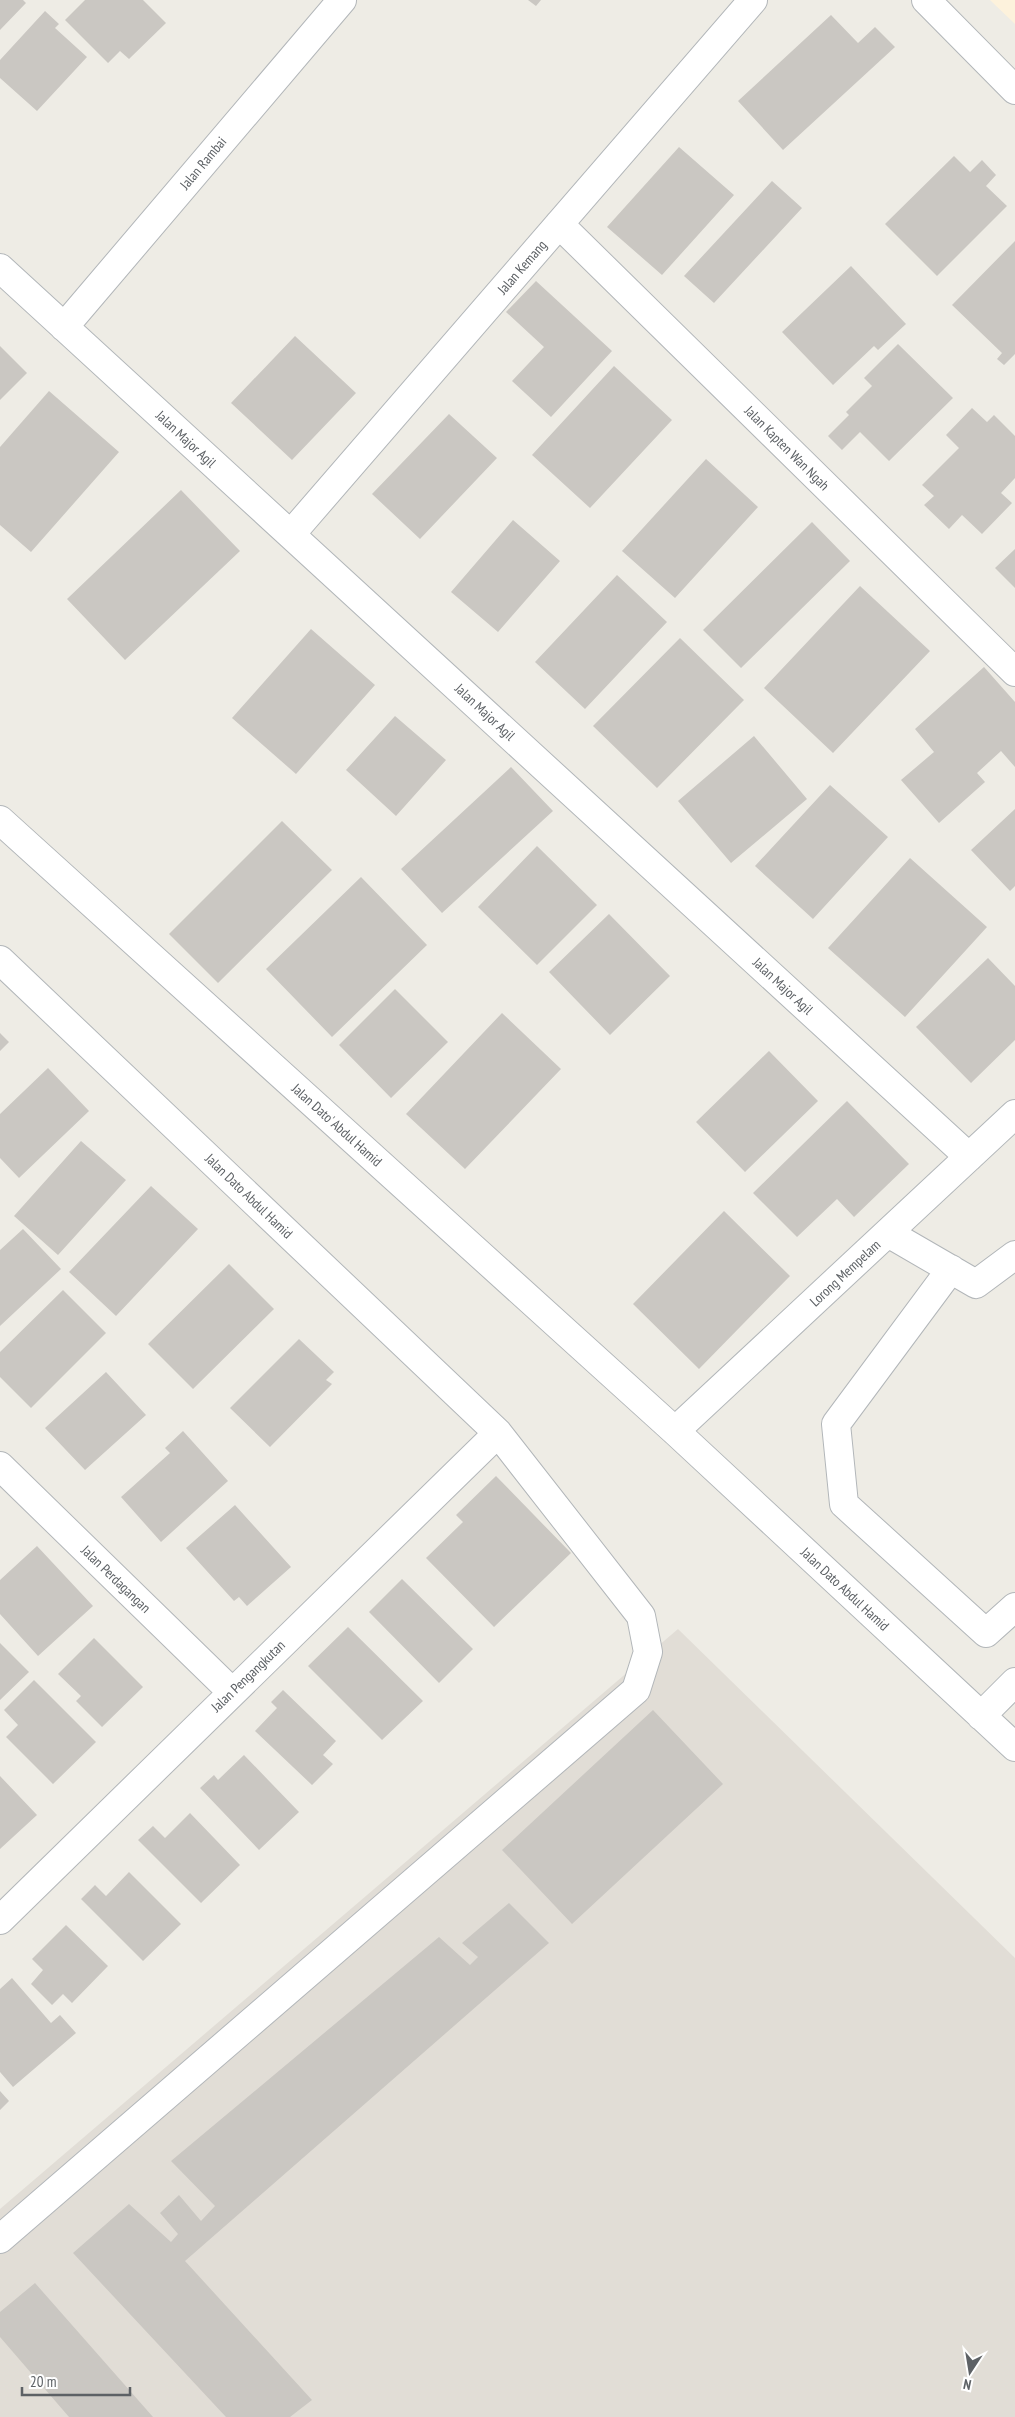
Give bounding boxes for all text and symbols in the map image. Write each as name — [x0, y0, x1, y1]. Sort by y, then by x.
street label: Jalan Rambai — [175, 133, 230, 194]
street label: Jalan Kemang — [493, 236, 550, 299]
street label: Jalan Kapten Wan Ngah — [740, 401, 833, 494]
street label: Jalan Major Agil — [151, 406, 220, 472]
street label: Jalan Major Agil — [450, 679, 519, 745]
street label: Jalan Major Agil — [748, 953, 817, 1019]
street label: Jalan Dato' Abdul Hamid — [287, 1079, 386, 1170]
street label: Jalan Dato Abdul Hamid — [201, 1149, 296, 1242]
street label: Lorong Mempelam — [806, 1236, 884, 1310]
street label: Jalan Perdagangan — [77, 1541, 155, 1617]
street label: Jalan Dato Abdul Hamid — [796, 1543, 893, 1635]
street label: Jalan Pengangkutan — [207, 1636, 289, 1716]
north arrow — [945, 2347, 995, 2397]
scale bar — [22, 2364, 130, 2396]
text: 20 m — [30, 2372, 56, 2391]
text: N — [962, 2375, 973, 2394]

